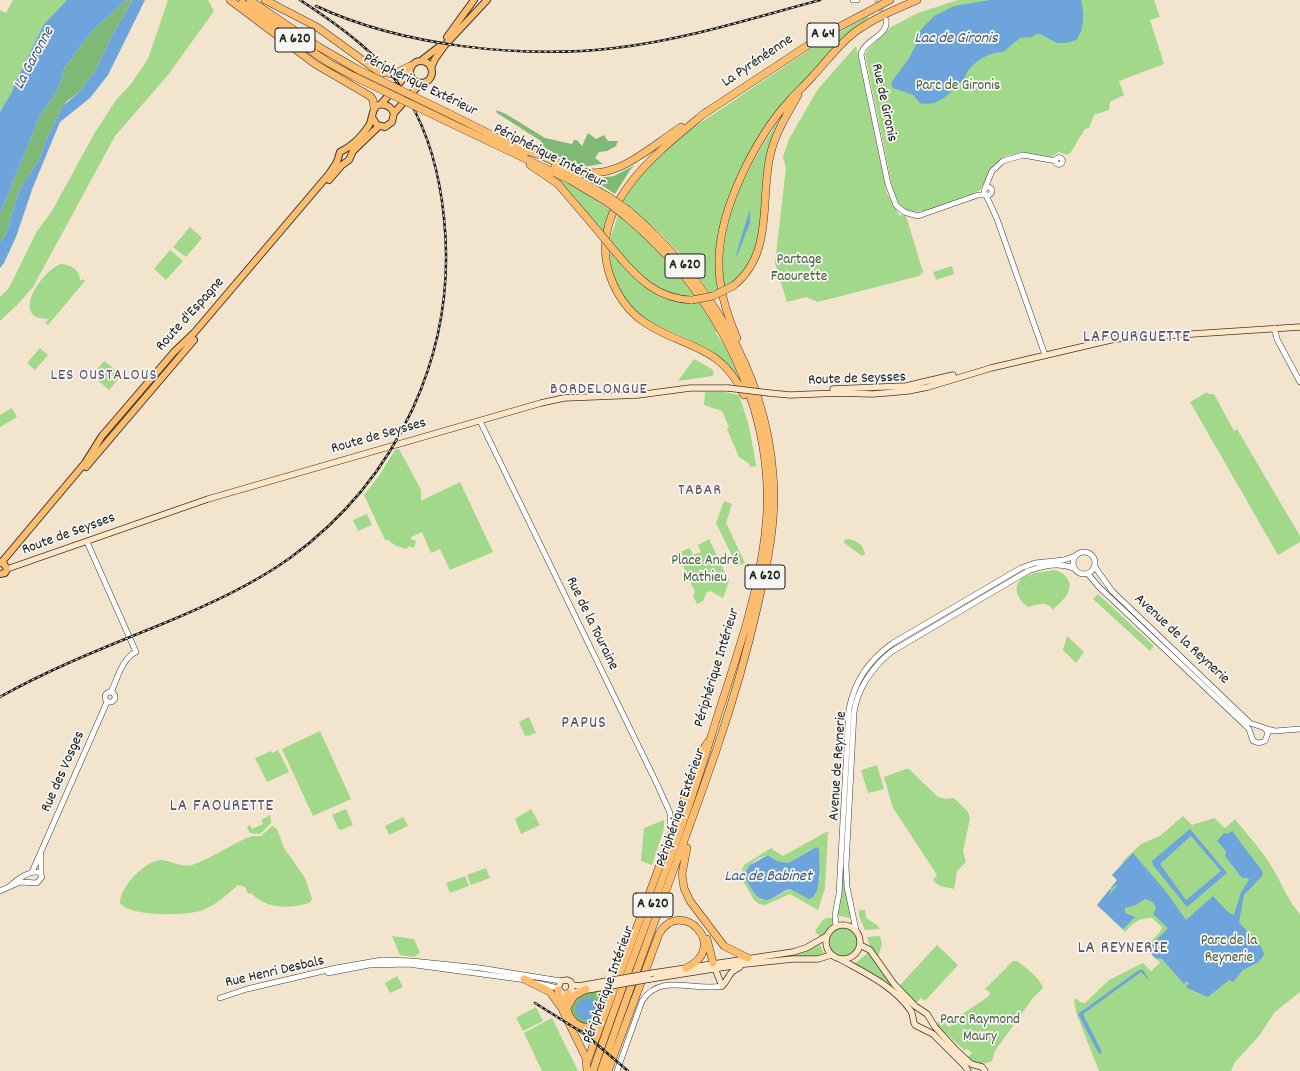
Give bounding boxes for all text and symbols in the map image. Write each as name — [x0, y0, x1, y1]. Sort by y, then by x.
road number: A 64 — [807, 23, 839, 47]
water label: La Garonne — [11, 24, 59, 94]
road number: A 620 — [275, 28, 315, 52]
water label: Lac de Gironis — [914, 30, 998, 50]
street label: La Pyrénéenne — [719, 32, 797, 92]
street label: Périphérique Extérieur — [360, 51, 480, 121]
street label: Rue de Gironis — [866, 62, 900, 144]
park label: Parc de Gironis — [916, 78, 1000, 96]
street label: Périphérique Intérieur — [490, 121, 608, 193]
park label: Partage Faourette — [771, 252, 827, 287]
road number: A 620 — [665, 254, 705, 278]
street label: Route d'Espagne — [153, 274, 229, 356]
district label: LAFOURGUETTE — [1083, 329, 1191, 349]
district label: LES OUSTALOUS — [50, 367, 158, 387]
street label: Route de Seysses — [808, 369, 906, 391]
district label: BORDELONGUE — [550, 381, 648, 401]
street label: Route de Seysses — [329, 415, 429, 459]
district label: TABAR — [678, 482, 722, 502]
street label: Route de Seysses — [20, 510, 118, 560]
park label: Place André Mathieu — [671, 553, 739, 588]
road number: A 620 — [745, 565, 785, 589]
street label: Rue de la Touraine — [561, 574, 621, 674]
street label: Avenue de la Reynerie — [1130, 591, 1232, 689]
street label: Périphérique Intérieur — [691, 606, 745, 730]
street label: Avenue de Reynerie — [826, 711, 852, 821]
district label: PAPUS — [561, 715, 607, 735]
street label: Rue des Vosges — [38, 729, 90, 815]
street label: Périphérique Extérieur — [653, 746, 711, 870]
district label: LA FAOURETTE — [170, 798, 274, 818]
water label: Lac de Babinet — [724, 868, 812, 888]
road number: A 620 — [633, 893, 673, 917]
street label: Périphérique Intérieur — [580, 924, 640, 1046]
park label: Parc de la Reynerie — [1201, 933, 1257, 968]
district label: LA REYNERIE — [1078, 940, 1168, 960]
street label: Rue Henri Desbals — [224, 953, 326, 993]
park label: Parc Raymond Maury — [940, 1012, 1020, 1047]

